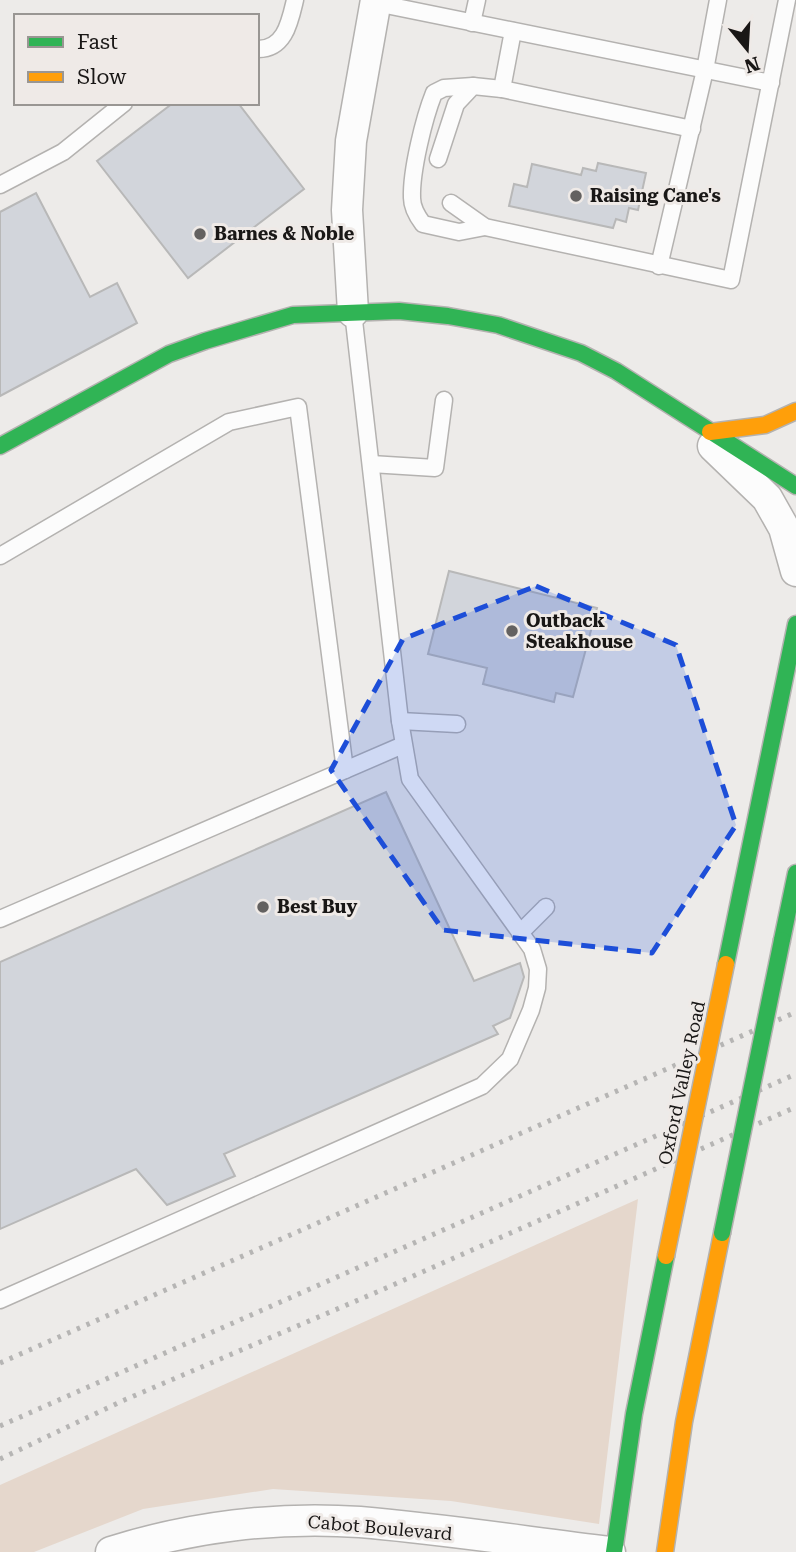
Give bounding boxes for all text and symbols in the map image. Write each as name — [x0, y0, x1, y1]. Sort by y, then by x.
legend — [14, 14, 259, 105]
north arrow — [712, 14, 782, 84]
text: Fast — [77, 30, 118, 54]
text: N — [741, 51, 763, 78]
text: Slow — [77, 65, 127, 89]
place label: Raising Cane's — [590, 185, 721, 206]
marker: Raising Cane's — [568, 188, 584, 204]
place label: Barnes & Noble — [214, 223, 355, 244]
marker: Barnes & Noble — [192, 226, 208, 242]
place label: Outback Steakhouse — [526, 610, 634, 652]
marker: Outback Steakhouse — [504, 623, 520, 639]
place label: Best Buy — [277, 896, 357, 917]
marker: Best Buy — [255, 899, 271, 915]
street label: Oxford Valley Road — [654, 998, 709, 1167]
street label: Cabot Boulevard — [307, 1511, 454, 1544]

